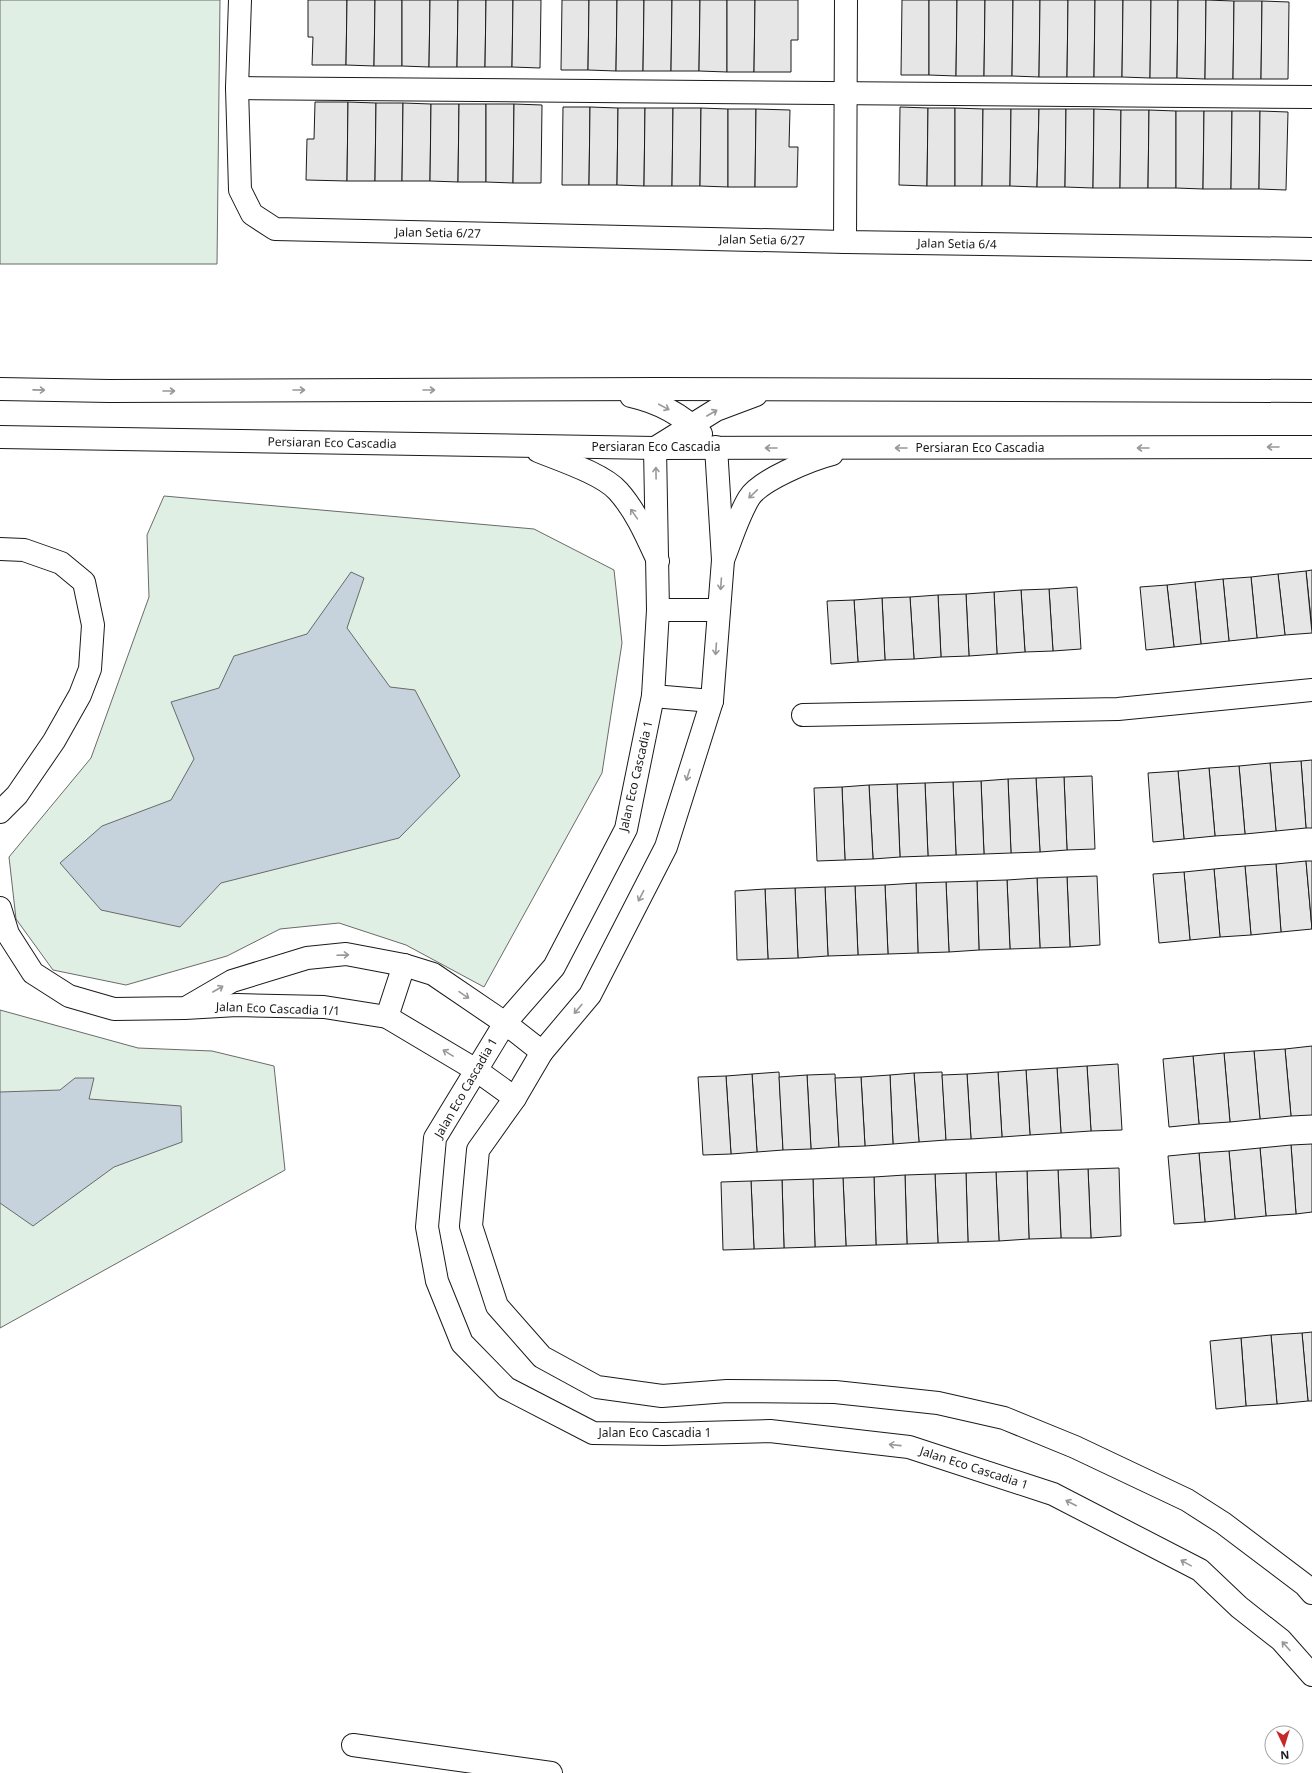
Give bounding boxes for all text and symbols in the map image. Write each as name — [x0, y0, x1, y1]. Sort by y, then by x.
street label: Jalan Setia 6/27 — [394, 223, 481, 242]
street label: Jalan Setia 6/27 — [718, 230, 805, 249]
street label: Jalan Setia 6/4 — [916, 234, 997, 253]
one-way arrow — [32, 386, 45, 394]
one-way arrow — [292, 386, 305, 394]
one-way arrow — [422, 386, 435, 394]
one-way arrow — [162, 387, 175, 395]
one-way arrow — [658, 404, 670, 412]
one-way arrow — [706, 408, 718, 416]
street label: Persiaran Eco Cascadia — [267, 433, 397, 452]
street label: Persiaran Eco Cascadia — [591, 438, 721, 455]
street label: Persiaran Eco Cascadia — [915, 439, 1045, 456]
one-way arrow — [1267, 443, 1280, 451]
one-way arrow — [765, 444, 778, 452]
one-way arrow — [895, 444, 908, 452]
one-way arrow — [1137, 444, 1150, 452]
one-way arrow — [652, 467, 660, 480]
one-way arrow — [748, 490, 758, 499]
one-way arrow — [630, 509, 638, 520]
one-way arrow — [717, 577, 724, 590]
one-way arrow — [713, 642, 720, 655]
street label: Jalan Eco Cascadia 1 — [614, 719, 656, 834]
one-way arrow — [684, 769, 692, 781]
one-way arrow — [636, 890, 644, 902]
one-way arrow — [336, 951, 349, 958]
one-way arrow — [212, 984, 224, 992]
one-way arrow — [458, 991, 469, 1000]
street label: Jalan Eco Cascadia 1/1 — [215, 998, 340, 1019]
one-way arrow — [573, 1004, 582, 1015]
street label: Jalan Eco Cascadia 1 — [429, 1035, 501, 1142]
one-way arrow — [442, 1049, 454, 1057]
street label: Jalan Eco Cascadia 1 — [598, 1424, 711, 1441]
one-way arrow — [889, 1442, 902, 1449]
street label: Jalan Eco Cascadia 1 — [917, 1442, 1030, 1493]
one-way arrow — [1065, 1499, 1077, 1506]
one-way arrow — [1181, 1558, 1193, 1566]
one-way arrow — [1281, 1641, 1290, 1651]
north arrow — [1264, 1725, 1304, 1765]
text: N — [1280, 1748, 1290, 1763]

